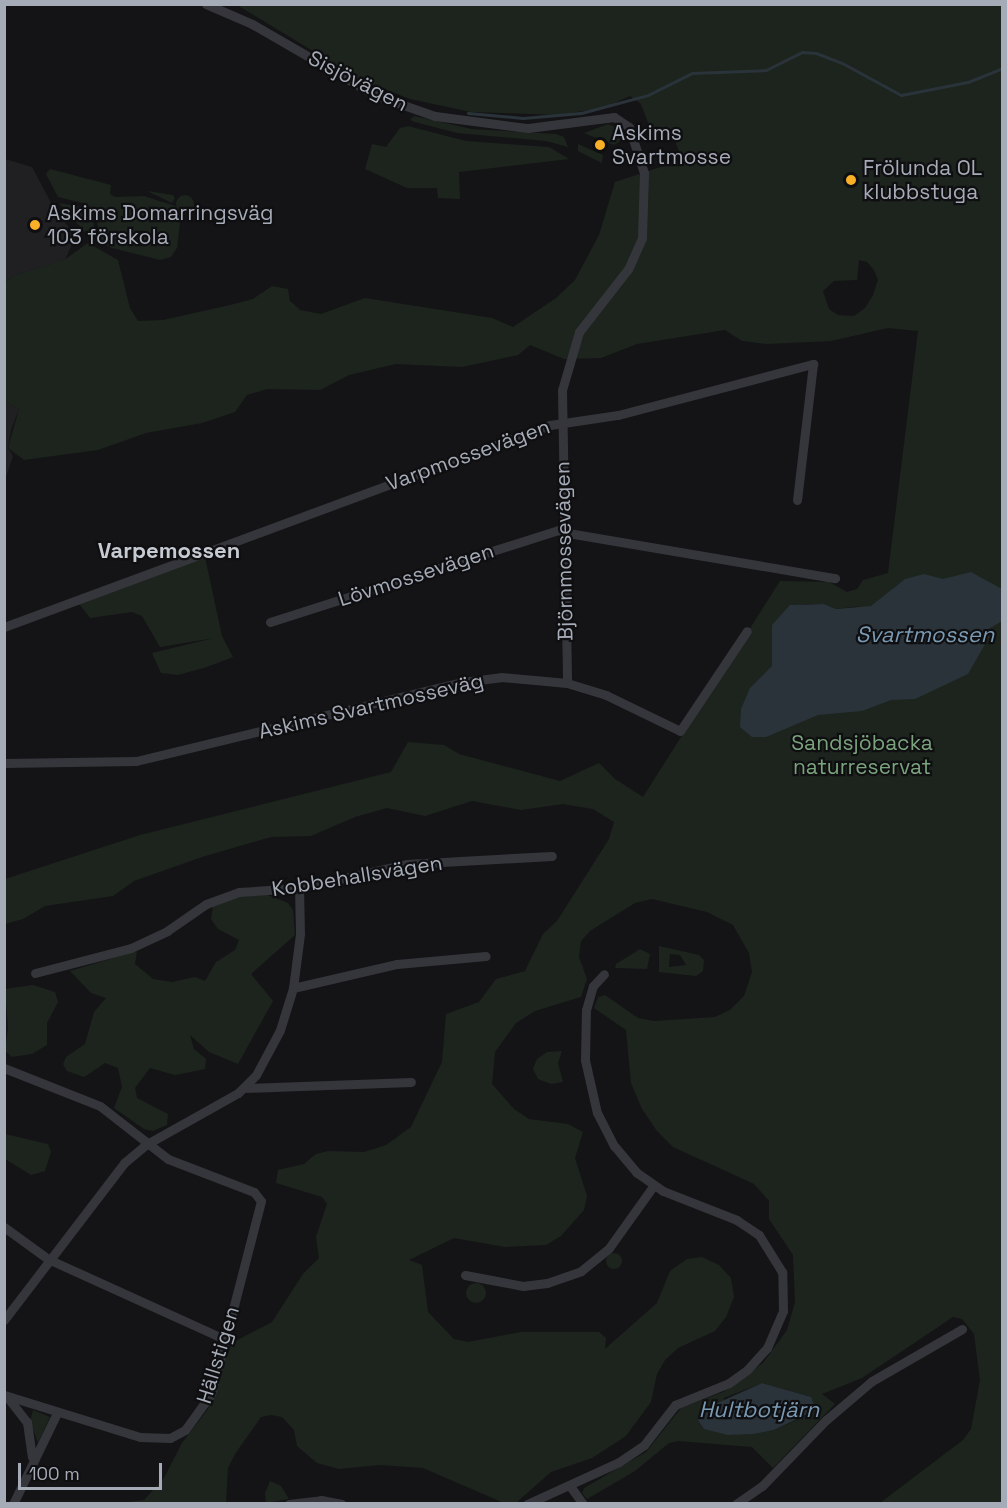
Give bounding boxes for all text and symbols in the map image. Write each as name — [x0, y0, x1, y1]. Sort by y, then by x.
street label: Sisjövägen — [304, 45, 412, 117]
place label: Askims Svartmosse — [612, 120, 731, 170]
marker: Askims Svartmosse — [593, 138, 607, 152]
place label: Frölunda OL klubbstuga — [863, 155, 982, 205]
marker: Frölunda OL klubbstuga — [844, 173, 858, 187]
place label: Askims Domarringsväg 103 förskola — [47, 200, 274, 250]
marker: Askims Domarringsväg 103 förskola — [28, 218, 42, 232]
street label: Varpmossevägen — [383, 414, 553, 496]
street label: Björnmossevägen — [550, 461, 578, 641]
district label: Varpemossen — [98, 538, 240, 564]
street label: Lövmossevägen — [335, 538, 497, 612]
water label: Svartmossen — [856, 622, 994, 648]
street label: Askims Svartmosseväg — [256, 668, 486, 744]
park label: Sandsjöbacka naturreservat — [791, 730, 933, 780]
street label: Kobbehallsvägen — [270, 850, 444, 902]
street label: Hällstigen — [191, 1303, 245, 1407]
water label: Hultbotjärn — [699, 1397, 819, 1423]
scale bar — [21, 1451, 165, 1489]
text: 100 m — [29, 1462, 80, 1485]

